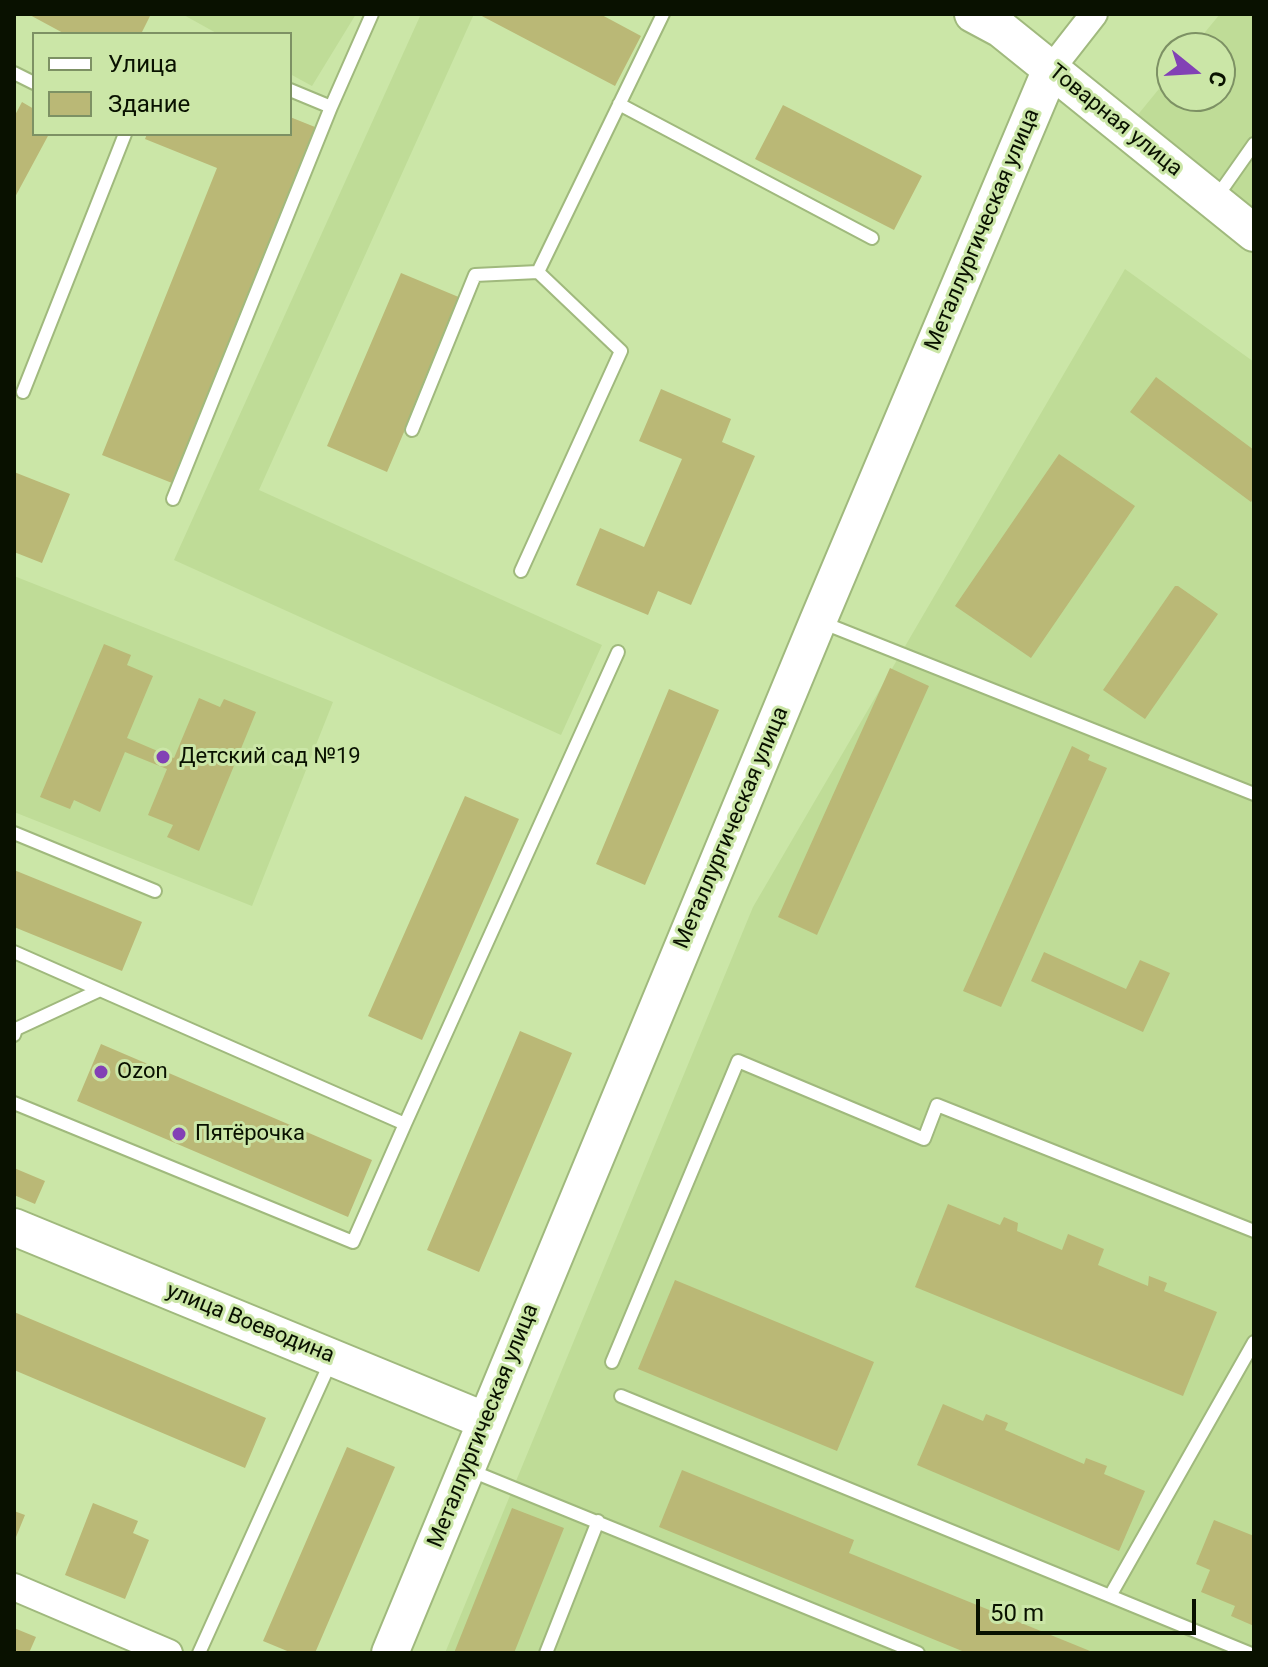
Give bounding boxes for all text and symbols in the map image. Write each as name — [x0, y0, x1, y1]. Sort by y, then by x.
legend — [32, 32, 292, 136]
north arrow — [1156, 32, 1236, 112]
text: Улица — [108, 50, 177, 78]
street label: Товарная улица — [1043, 59, 1187, 183]
text: С — [1203, 68, 1232, 90]
text: Здание — [108, 90, 190, 118]
street label: Металлургическая улица — [920, 105, 1046, 355]
street label: Металлургическая улица — [669, 703, 795, 953]
place label: Детский сад №19 — [179, 744, 361, 770]
marker: Детский сад №19 — [154, 748, 172, 766]
place label: Ozon — [117, 1059, 168, 1085]
marker: Ozon — [92, 1063, 110, 1081]
place label: Пятёрочка — [195, 1121, 305, 1147]
marker: Пятёрочка — [170, 1125, 188, 1143]
street label: улица Воеводина — [162, 1278, 338, 1370]
street label: Металлургическая улица — [423, 1300, 545, 1552]
scale bar — [980, 1583, 1200, 1633]
text: 50 m — [990, 1599, 1044, 1627]

